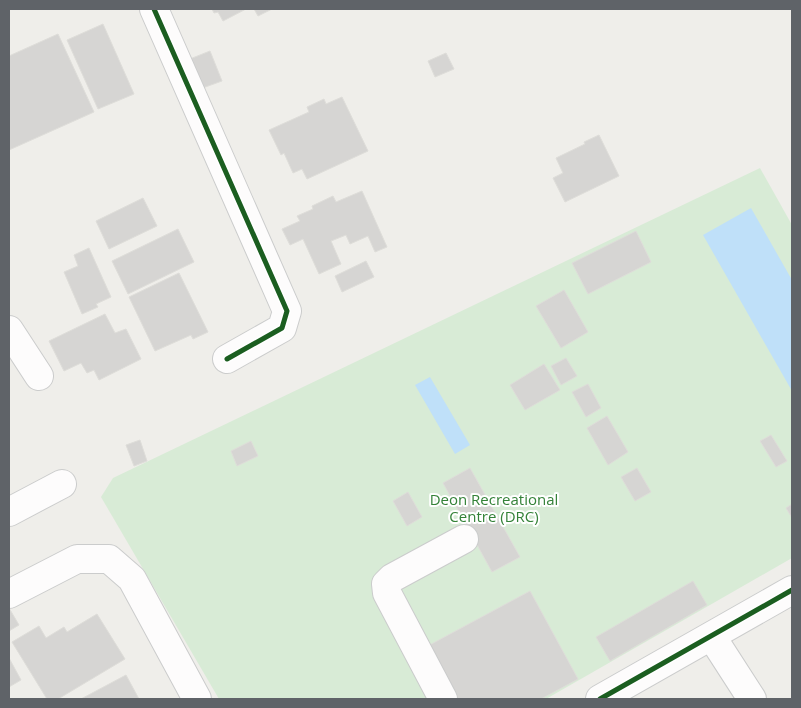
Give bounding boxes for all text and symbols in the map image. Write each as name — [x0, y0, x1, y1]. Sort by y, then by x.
park label: Deon Recreational Centre (DRC) — [430, 489, 558, 526]

